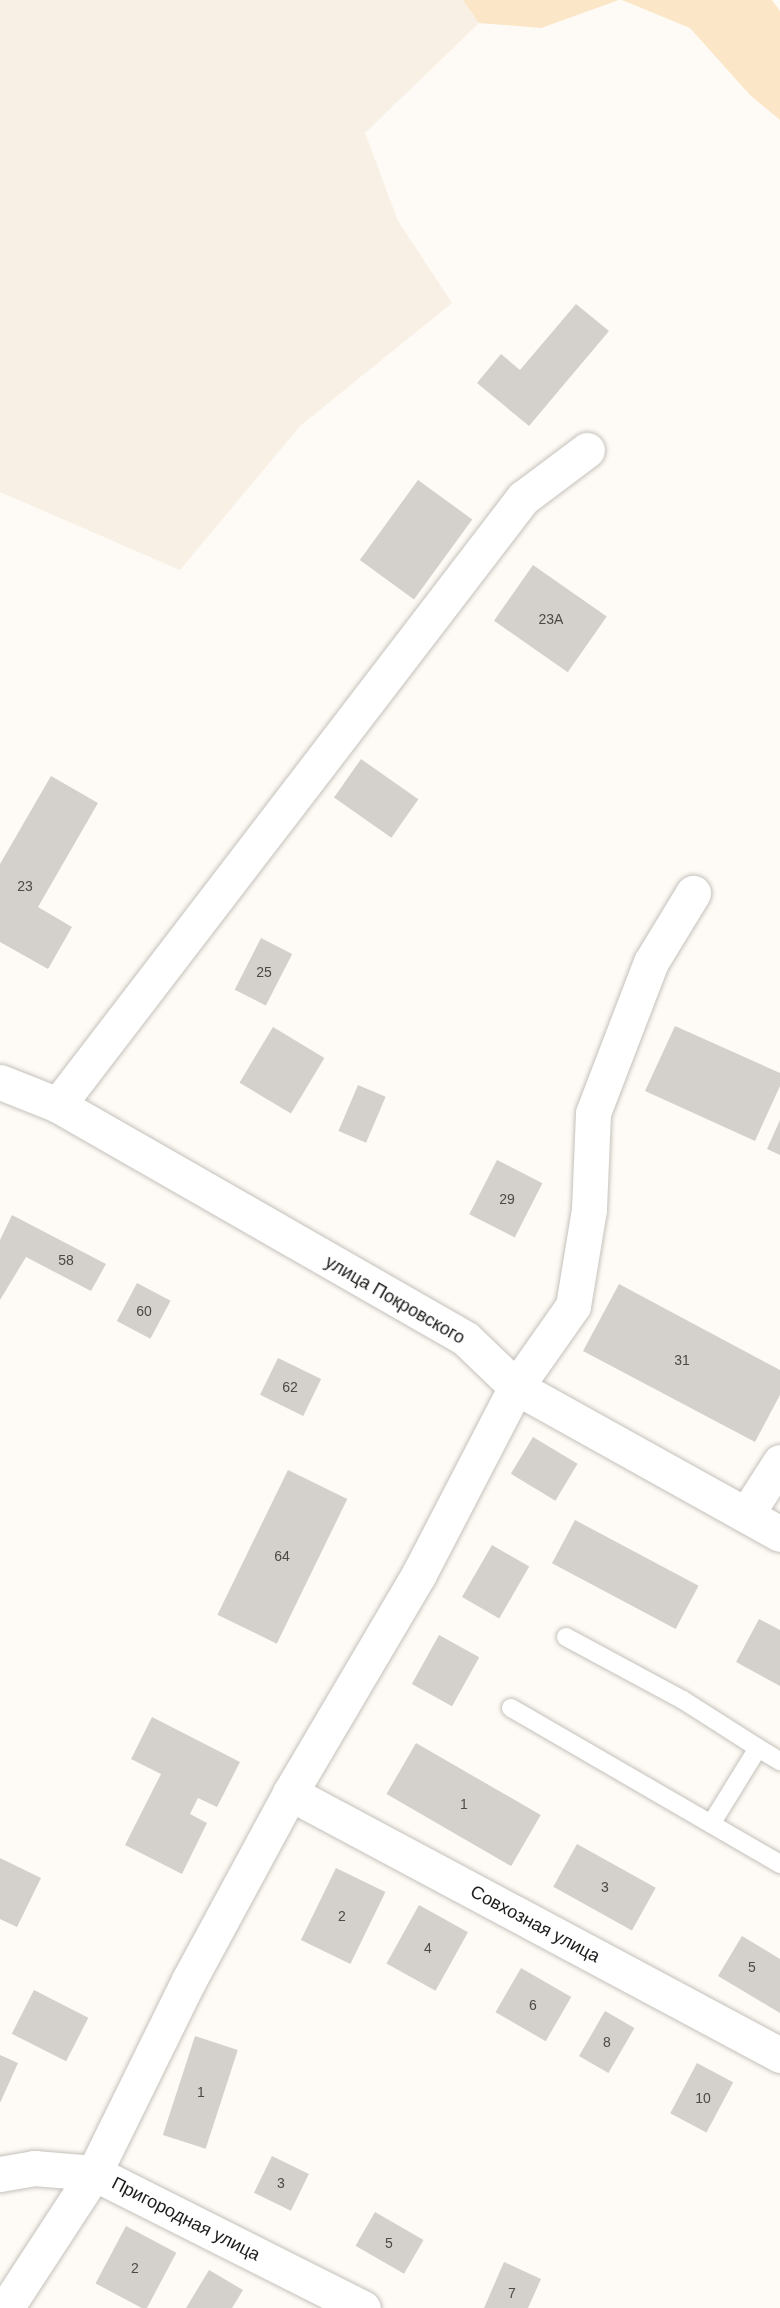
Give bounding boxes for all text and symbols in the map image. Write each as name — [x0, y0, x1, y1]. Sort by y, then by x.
house number: 23А — [539, 611, 563, 627]
house number: 23 — [17, 878, 33, 894]
house number: 25 — [256, 964, 272, 980]
house number: 29 — [499, 1191, 515, 1207]
street label: улица Покровского — [321, 1251, 469, 1349]
house number: 58 — [58, 1252, 74, 1268]
house number: 60 — [136, 1303, 152, 1319]
house number: 31 — [674, 1352, 690, 1368]
house number: 62 — [282, 1379, 298, 1395]
house number: 64 — [274, 1548, 290, 1564]
house number: 1 — [460, 1796, 468, 1812]
house number: 3 — [601, 1879, 609, 1895]
street label: Совхозная улица — [467, 1881, 603, 1967]
house number: 2 — [338, 1908, 346, 1924]
house number: 4 — [424, 1940, 432, 1956]
house number: 5 — [748, 1959, 756, 1975]
house number: 6 — [529, 1997, 537, 2013]
house number: 8 — [603, 2034, 611, 2050]
house number: 1 — [197, 2084, 205, 2100]
house number: 10 — [695, 2090, 711, 2106]
street label: Пригородная улица — [108, 2172, 264, 2266]
house number: 3 — [277, 2175, 285, 2191]
house number: 5 — [385, 2235, 393, 2251]
house number: 2 — [131, 2260, 139, 2276]
house number: 7 — [508, 2285, 516, 2301]

